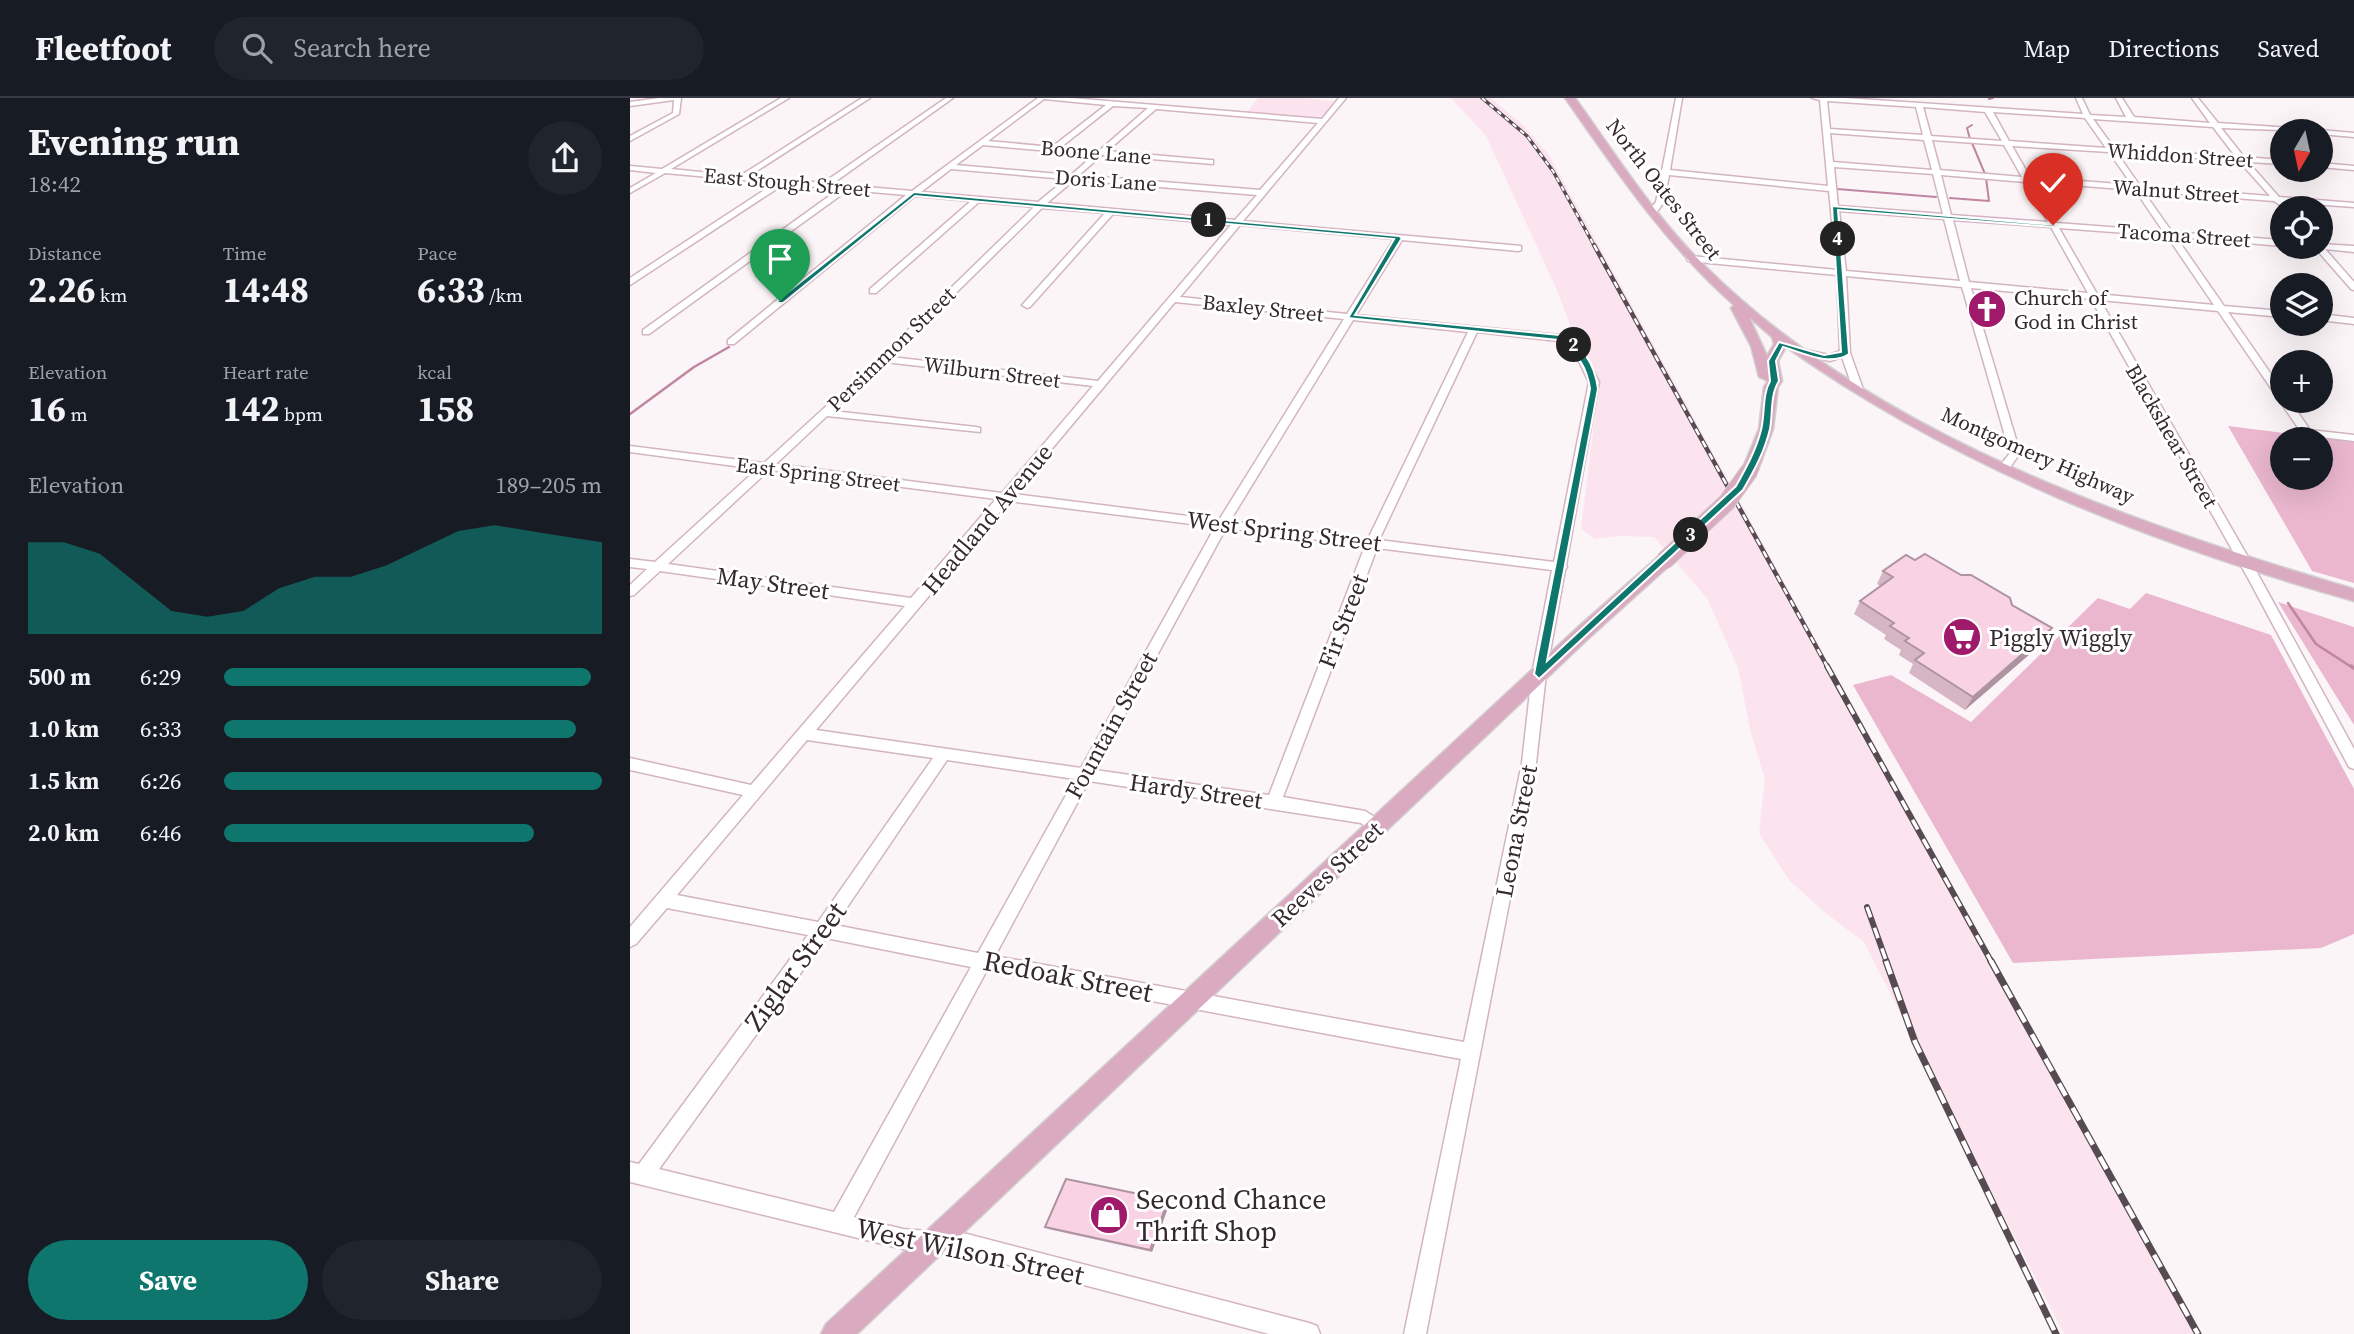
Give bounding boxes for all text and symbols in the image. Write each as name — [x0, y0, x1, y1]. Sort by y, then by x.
search box — [214, 17, 704, 80]
text: Fleetfoot — [35, 26, 172, 71]
icon: search — [238, 29, 276, 67]
text: Search here — [294, 30, 431, 66]
text: Map — [2023, 32, 2070, 65]
text: Directions — [2108, 32, 2219, 65]
text: Saved — [2257, 32, 2319, 65]
street label: North Oates Street — [1600, 112, 1728, 266]
text: Evening run — [28, 116, 240, 168]
north arrow — [2270, 119, 2333, 182]
map controls — [2270, 119, 2333, 490]
button: share — [528, 121, 602, 195]
street label: Boone Lane — [1039, 133, 1153, 171]
street label: Whiddon Street — [2106, 135, 2254, 175]
pin — [2023, 153, 2083, 225]
street label: East Stough Street — [702, 160, 872, 204]
street label: Doris Lane — [1054, 162, 1158, 198]
icon: check — [2034, 164, 2072, 202]
text: 18:42 — [28, 168, 81, 200]
street label: Walnut Street — [2112, 172, 2240, 210]
button: locate — [2270, 196, 2333, 259]
pin: 1 — [1192, 202, 1226, 238]
text: 1 — [1203, 206, 1214, 232]
street label: Tacoma Street — [2117, 216, 2252, 254]
pin: 4 — [1820, 222, 1856, 256]
text: 4 — [1832, 225, 1843, 251]
pin — [750, 229, 810, 301]
text: Distance — [28, 240, 102, 266]
text: Time — [223, 240, 267, 266]
text: Pace — [417, 240, 457, 266]
icon: arrive — [761, 240, 799, 278]
text: 2.26 — [28, 266, 95, 314]
text: 14:48 — [223, 266, 309, 314]
text: 6:33 — [417, 266, 485, 314]
button: layers — [2270, 273, 2333, 336]
street label: Persimmon Street — [821, 280, 962, 418]
text: km — [95, 282, 127, 308]
text: /km — [485, 282, 523, 308]
place label: Church of God in Christ — [2014, 283, 2138, 336]
street label: Baxley Street — [1201, 287, 1325, 329]
church icon: Church of God in Christ — [1966, 288, 2008, 330]
pin: 2 — [1556, 328, 1592, 362]
text: 2 — [1568, 331, 1579, 357]
street label: Wilburn Street — [922, 349, 1062, 395]
button: + — [2270, 350, 2333, 413]
text: Elevation — [28, 359, 107, 385]
text: Heart rate — [223, 359, 309, 385]
text: kcal — [417, 359, 452, 385]
street label: Blackshear Street — [2119, 359, 2225, 513]
text: 16 — [28, 385, 66, 433]
text: 142 — [223, 385, 280, 433]
text: 158 — [417, 385, 474, 433]
street label: Montgomery Highway — [1937, 399, 2139, 511]
text: m — [66, 401, 88, 427]
text: bpm — [280, 401, 323, 427]
button: − — [2270, 427, 2333, 490]
street label: Headland Avenue — [914, 436, 1060, 602]
street label: East Spring Street — [734, 450, 902, 498]
text: Elevation — [28, 469, 124, 501]
text: 189–205 m — [495, 469, 602, 501]
street label: West Spring Street — [1185, 503, 1383, 559]
pin: 3 — [1674, 518, 1708, 552]
text: 3 — [1685, 521, 1696, 547]
street label: May Street — [715, 559, 831, 607]
street label: Fir Street — [1310, 569, 1376, 673]
supermarket icon: Piggly Wiggly — [1941, 616, 1983, 658]
place label: Piggly Wiggly — [1989, 621, 2133, 654]
street label: Fountain Street — [1057, 645, 1165, 805]
text: 500 m — [28, 661, 91, 693]
text: 6:29 — [140, 661, 181, 693]
text: 1.0 km — [28, 713, 99, 745]
text: 6:33 — [140, 713, 181, 745]
street label: Leona Street — [1487, 762, 1545, 900]
text: 1.5 km — [28, 765, 99, 797]
text: 6:26 — [140, 765, 181, 797]
street label: Hardy Street — [1127, 765, 1265, 817]
street label: Reeves Street — [1264, 814, 1390, 934]
text: 2.0 km — [28, 817, 99, 849]
text: 6:46 — [140, 817, 181, 849]
street label: Ziglar Street — [735, 893, 855, 1038]
street label: Redoak Street — [980, 941, 1157, 1011]
place label: Second Chance Thrift Shop — [1136, 1180, 1327, 1250]
shop icon: Second Chance Thrift Shop — [1088, 1194, 1130, 1236]
street label: West Wilson Street — [852, 1208, 1089, 1294]
button: Save — [28, 1240, 308, 1320]
button: Share — [322, 1240, 602, 1320]

